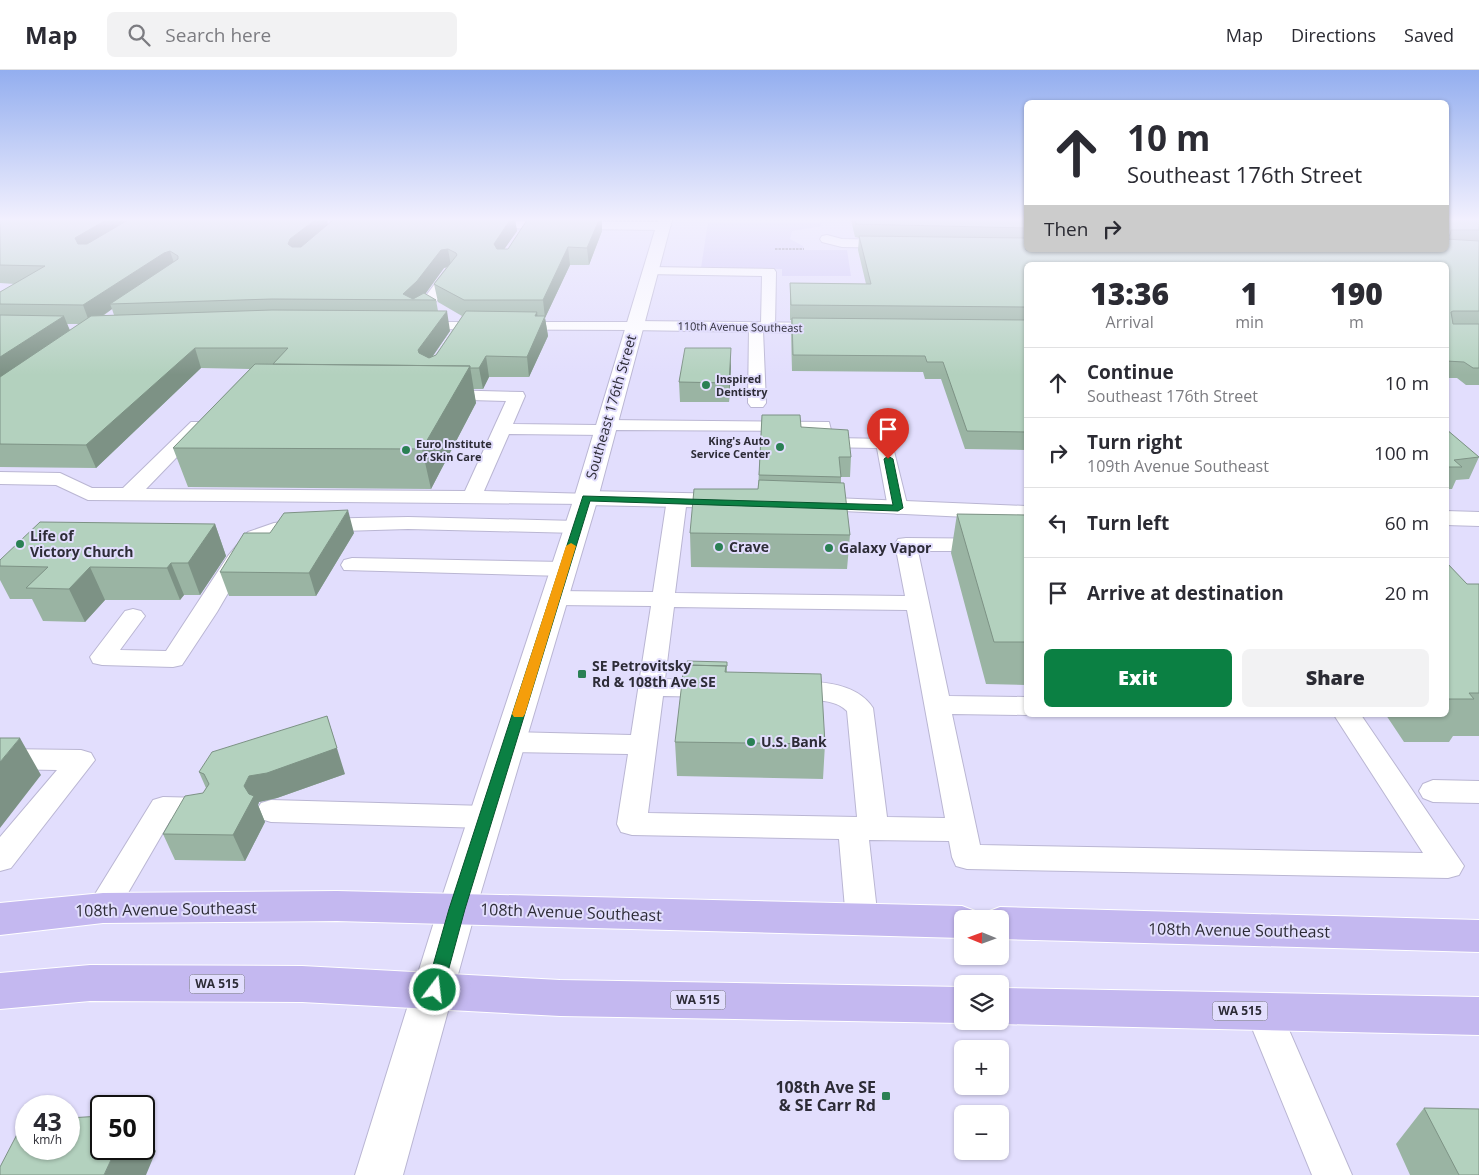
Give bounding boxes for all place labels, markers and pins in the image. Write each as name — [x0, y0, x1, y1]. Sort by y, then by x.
place label: Inspired Dentistry — [716, 371, 768, 399]
marker: Inspired Dentistry — [700, 379, 712, 391]
pin — [867, 408, 909, 459]
place label: King's Auto Service Center — [691, 433, 770, 461]
place label: Euro Institute of Skin Care — [416, 436, 492, 464]
marker: King's Auto Service Center — [774, 441, 786, 453]
marker: Euro Institute of Skin Care — [400, 444, 412, 456]
place label: Life of Victory Church — [30, 526, 133, 561]
place label: Crave — [729, 537, 769, 556]
marker: Life of Victory Church — [14, 538, 26, 550]
place label: Galaxy Vapor — [839, 538, 932, 557]
marker: Crave — [713, 541, 725, 553]
marker: Galaxy Vapor — [823, 542, 835, 554]
place label: SE Petrovitsky Rd & 108th Ave SE — [592, 656, 716, 691]
marker: SE Petrovitsky Rd & 108th Ave SE — [576, 668, 588, 680]
place label: U.S. Bank — [761, 732, 827, 751]
marker: U.S. Bank — [745, 736, 757, 748]
place label: 108th Ave SE & SE Carr Rd — [775, 1076, 876, 1116]
marker: 108th Ave SE & SE Carr Rd — [880, 1090, 892, 1102]

